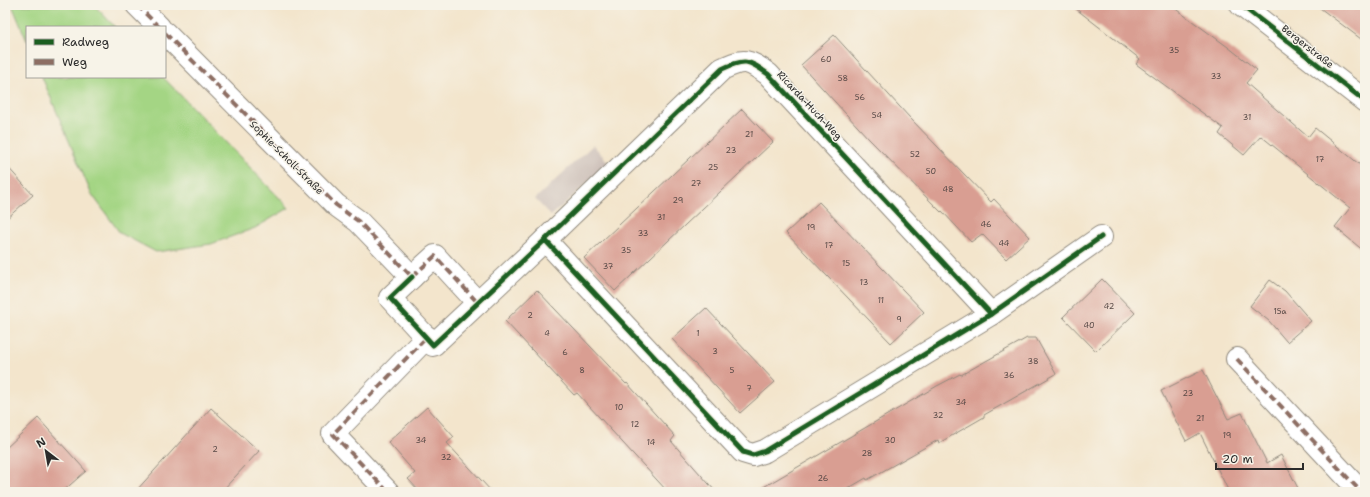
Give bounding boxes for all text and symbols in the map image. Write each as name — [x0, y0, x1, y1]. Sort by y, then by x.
street label: Bergerstraße — [1279, 22, 1337, 71]
legend — [26, 26, 166, 78]
text: Radweg — [62, 34, 109, 50]
house number: 35 — [1169, 45, 1179, 56]
text: Weg — [62, 54, 87, 70]
house number: 60 — [821, 54, 832, 65]
street label: Ricarda-Huch-Weg — [774, 68, 845, 143]
house number: 33 — [1211, 71, 1221, 82]
house number: 58 — [838, 73, 848, 84]
house number: 56 — [855, 92, 866, 103]
house number: 54 — [872, 110, 883, 121]
house number: 31 — [1243, 112, 1251, 123]
street label: Sophie-Scholl-Straße — [247, 118, 327, 197]
house number: 21 — [745, 129, 753, 140]
house number: 23 — [726, 145, 736, 156]
house number: 52 — [910, 149, 920, 160]
house number: 17 — [1316, 154, 1325, 165]
house number: 25 — [708, 162, 718, 173]
house number: 50 — [926, 166, 936, 177]
house number: 27 — [691, 178, 702, 189]
house number: 48 — [942, 184, 954, 195]
house number: 29 — [673, 195, 683, 206]
house number: 31 — [657, 212, 665, 223]
house number: 46 — [980, 219, 992, 230]
house number: 19 — [807, 222, 815, 233]
house number: 33 — [638, 228, 648, 239]
house number: 44 — [999, 238, 1010, 249]
house number: 17 — [825, 240, 834, 251]
house number: 35 — [621, 245, 631, 256]
house number: 15 — [842, 258, 850, 269]
house number: 37 — [603, 261, 614, 272]
house number: 13 — [860, 277, 868, 288]
house number: 11 — [878, 295, 884, 306]
house number: 42 — [1104, 301, 1115, 312]
house number: 15a — [1273, 306, 1287, 317]
house number: 2 — [527, 310, 533, 321]
house number: 9 — [896, 314, 902, 325]
house number: 40 — [1083, 320, 1095, 331]
house number: 4 — [544, 328, 550, 339]
house number: 1 — [696, 328, 700, 339]
house number: 3 — [712, 346, 718, 357]
house number: 6 — [562, 347, 568, 358]
house number: 38 — [1028, 356, 1038, 367]
house number: 8 — [579, 365, 585, 376]
house number: 5 — [730, 365, 735, 376]
house number: 36 — [1004, 370, 1015, 381]
house number: 7 — [746, 383, 752, 394]
house number: 23 — [1183, 388, 1193, 399]
house number: 34 — [956, 397, 967, 408]
house number: 10 — [615, 402, 623, 413]
house number: 32 — [933, 410, 944, 421]
house number: 21 — [1196, 413, 1204, 424]
house number: 12 — [631, 419, 640, 430]
house number: 19 — [1223, 430, 1231, 441]
north arrow — [26, 431, 66, 471]
text: N — [34, 434, 49, 452]
house number: 34 — [416, 435, 427, 446]
house number: 30 — [884, 435, 896, 446]
house number: 14 — [647, 437, 656, 448]
house number: 2 — [212, 444, 218, 455]
scale bar — [1216, 445, 1303, 471]
house number: 28 — [862, 448, 872, 459]
text: 20 m — [1222, 451, 1253, 467]
house number: 32 — [441, 452, 452, 463]
house number: 26 — [818, 473, 829, 484]

